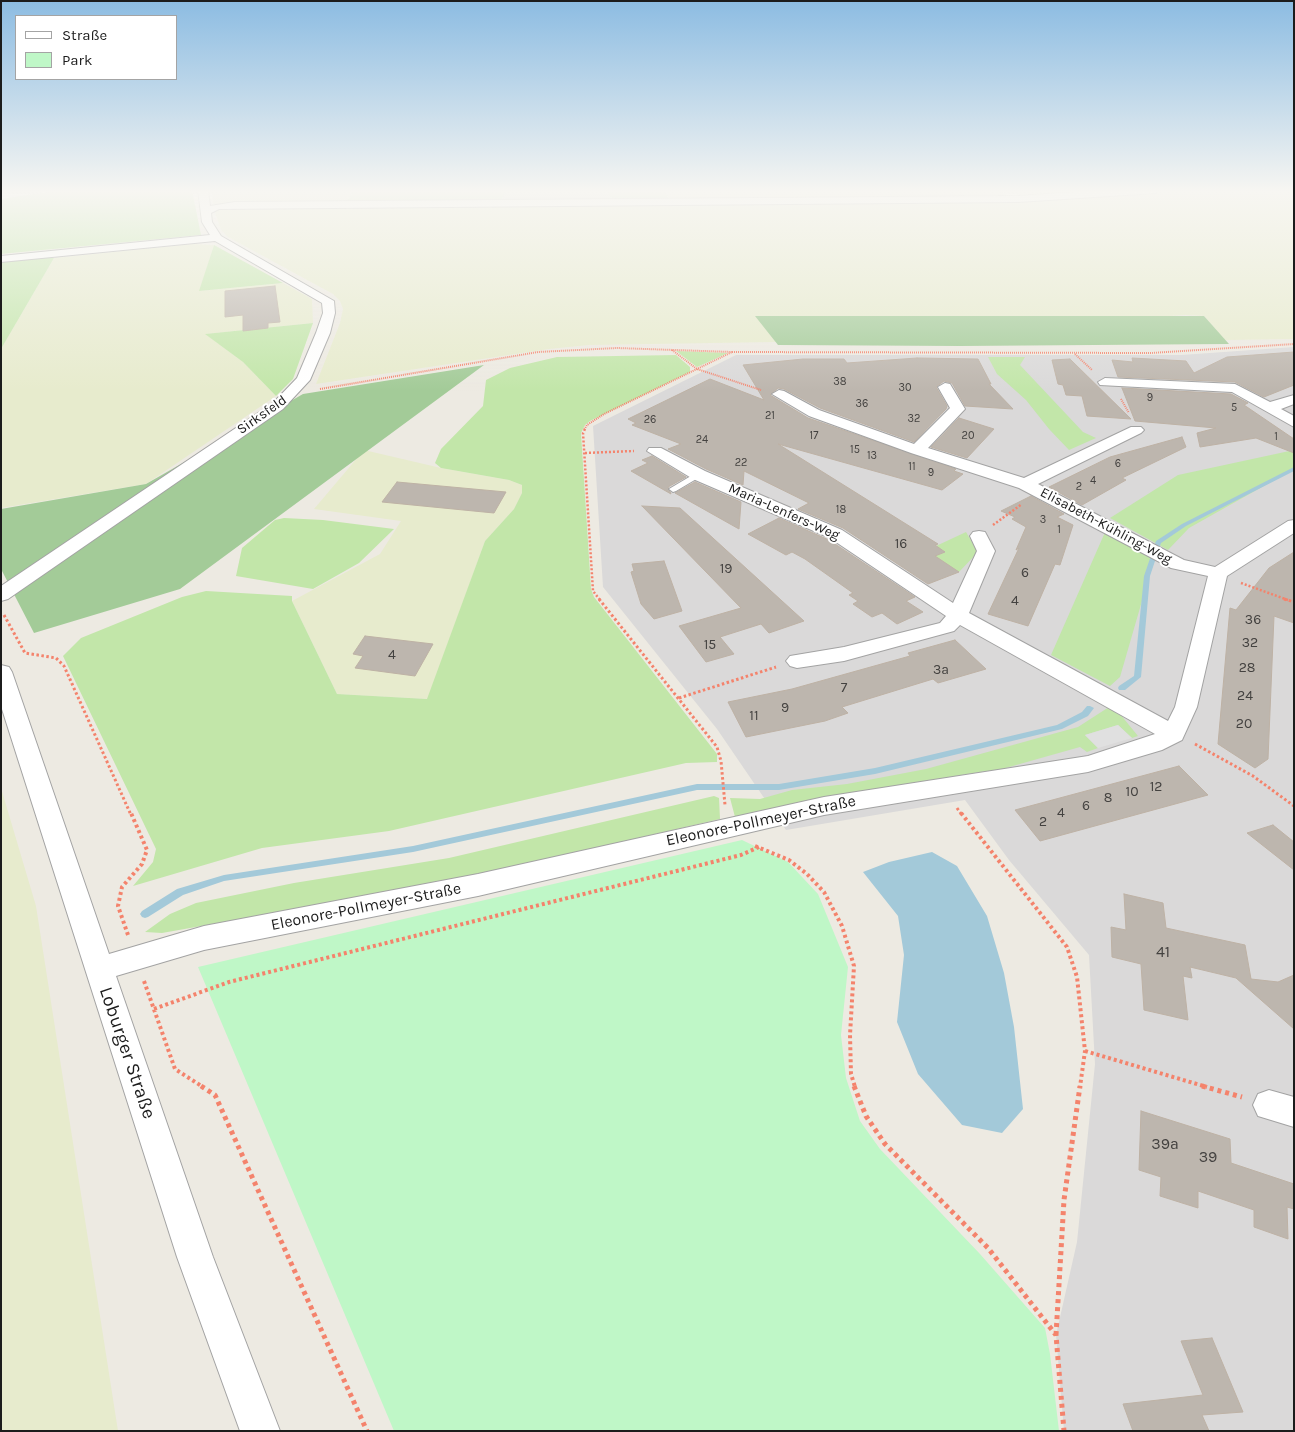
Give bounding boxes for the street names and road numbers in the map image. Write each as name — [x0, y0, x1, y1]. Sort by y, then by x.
street label: Sirksfeld — [234, 392, 290, 438]
street label: Maria-Lenfers-Weg — [726, 480, 842, 544]
street label: Elisabeth-Kühling-Weg — [1037, 484, 1175, 568]
street label: Eleonore-Pollmeyer-Straße — [664, 791, 858, 851]
street label: Eleonore-Pollmeyer-Straße — [269, 879, 463, 935]
street label: Loburger Straße — [94, 984, 160, 1122]

